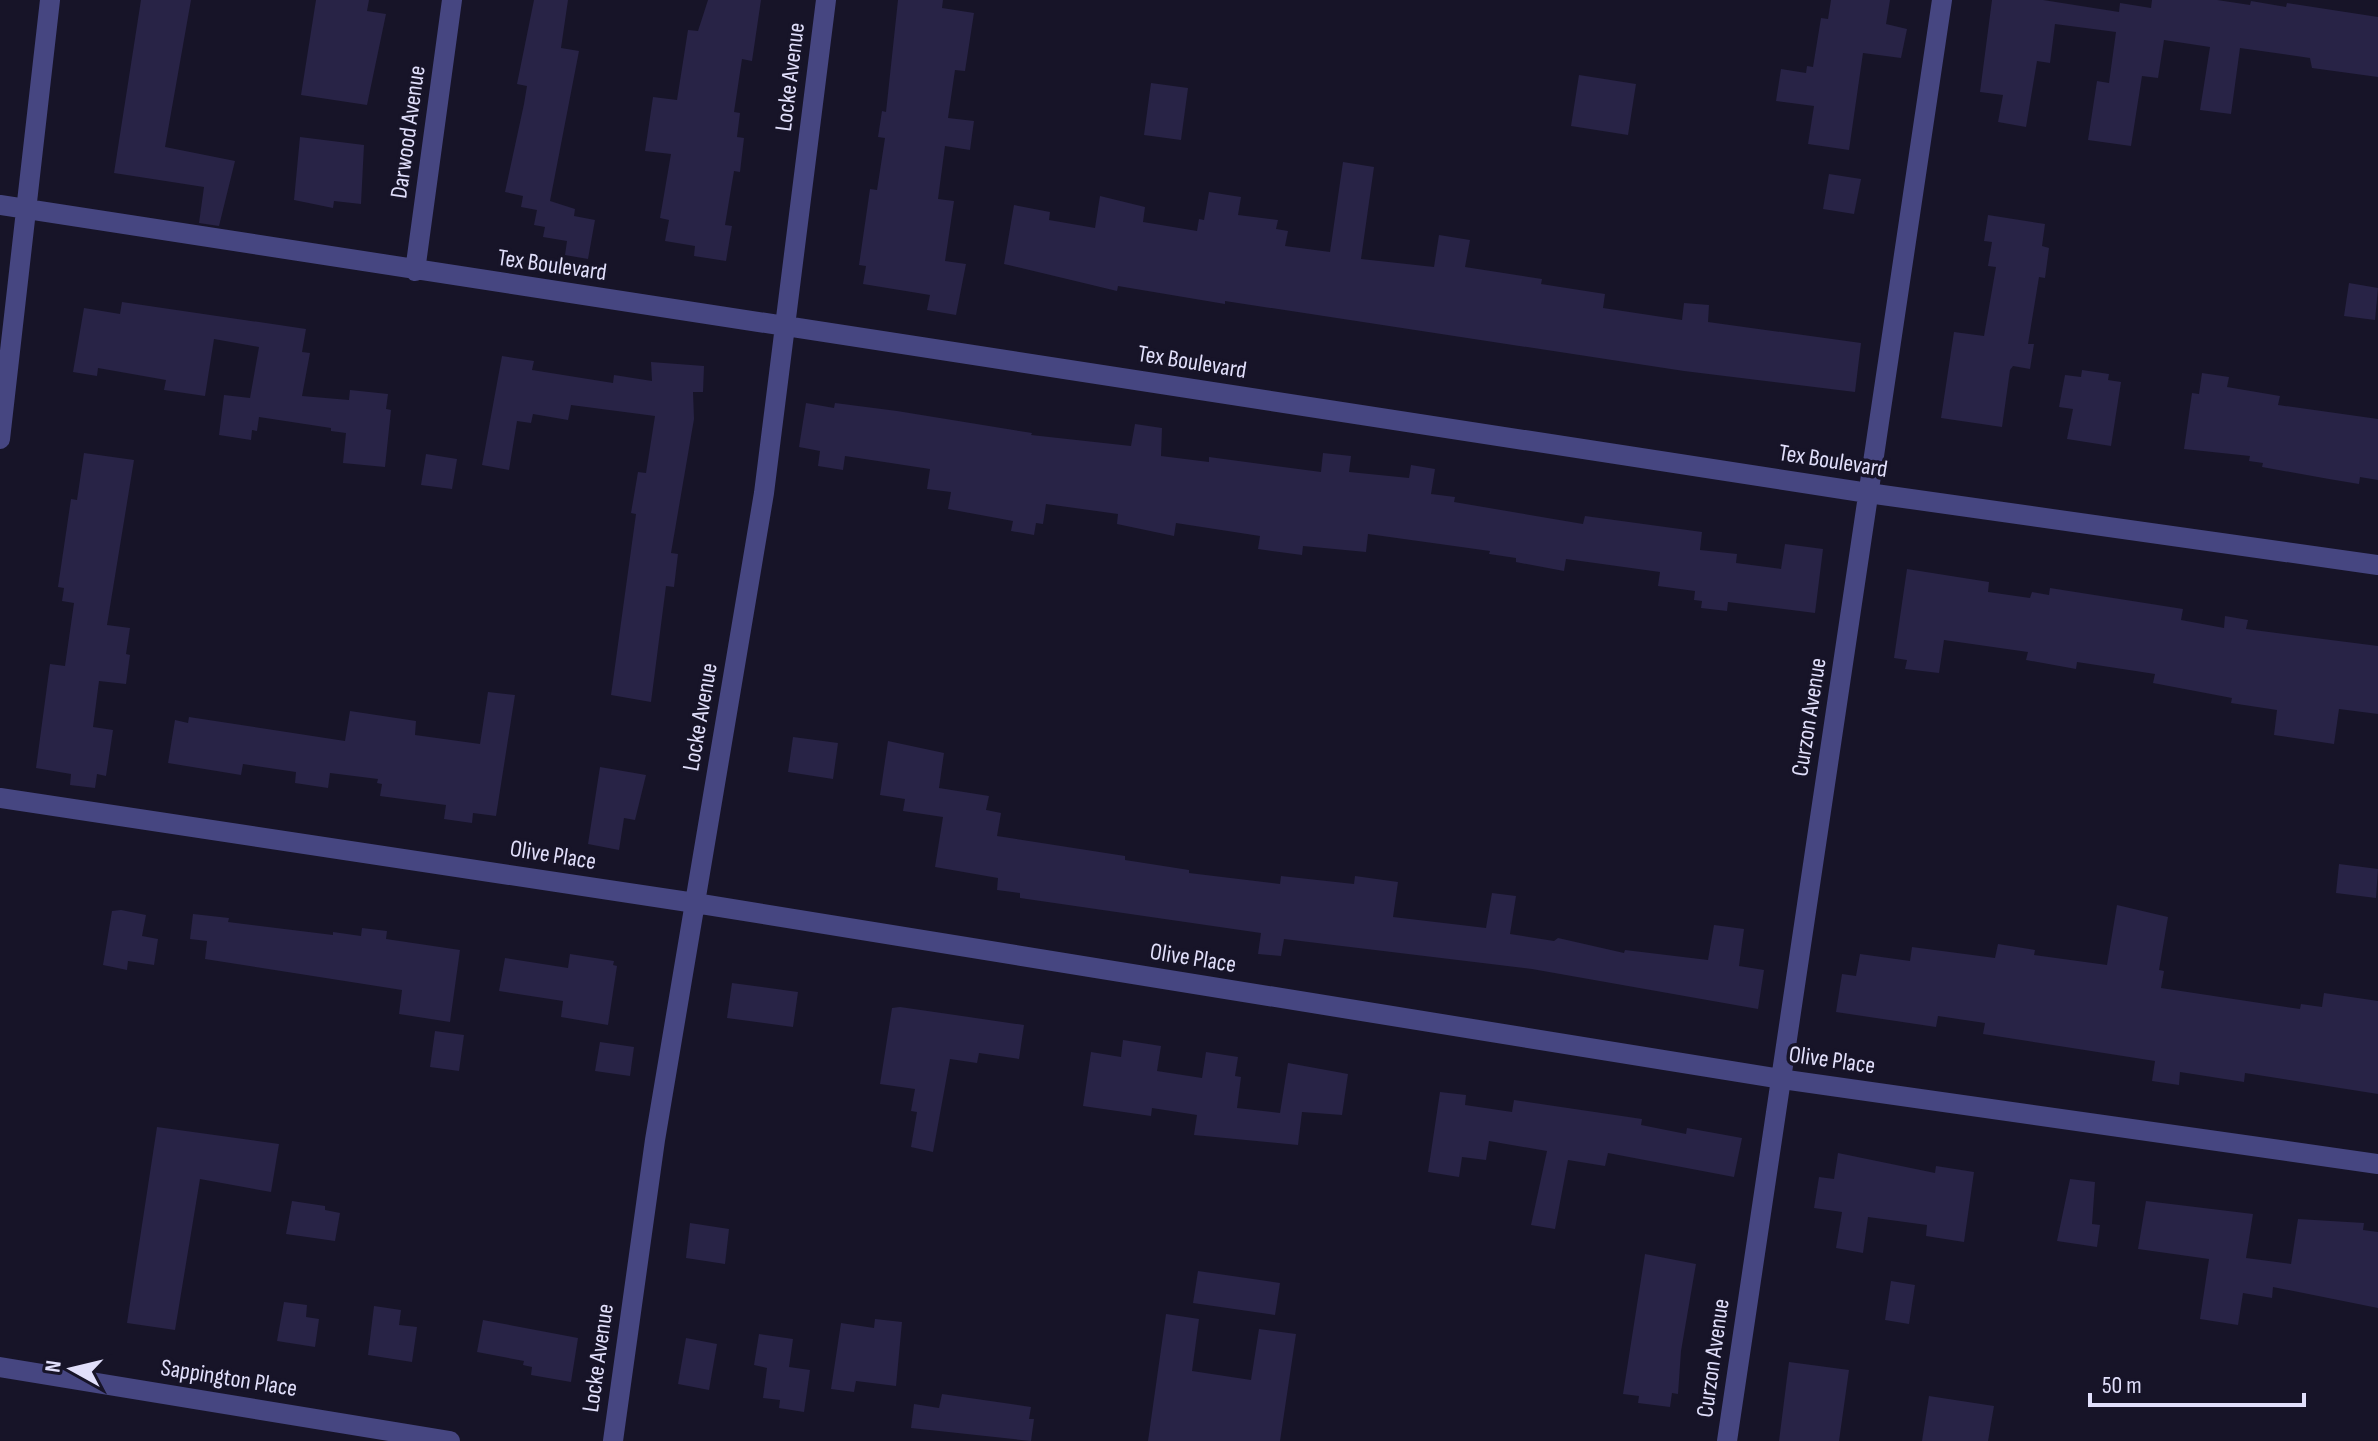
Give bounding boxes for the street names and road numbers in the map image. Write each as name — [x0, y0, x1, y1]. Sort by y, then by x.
street label: Locke Avenue — [769, 21, 811, 133]
street label: Darwood Avenue — [384, 64, 432, 200]
street label: Tex Boulevard — [496, 243, 608, 287]
street label: Tex Boulevard — [1136, 339, 1248, 385]
street label: Tex Boulevard — [1777, 438, 1889, 484]
street label: Curzon Avenue — [1785, 656, 1833, 778]
street label: Locke Avenue — [676, 661, 724, 773]
street label: Olive Place — [508, 834, 598, 876]
street label: Olive Place — [1148, 937, 1238, 979]
street label: Olive Place — [1787, 1040, 1877, 1080]
street label: Curzon Avenue — [1690, 1297, 1736, 1419]
street label: Locke Avenue — [576, 1302, 620, 1414]
street label: Sappington Place — [159, 1353, 299, 1403]

